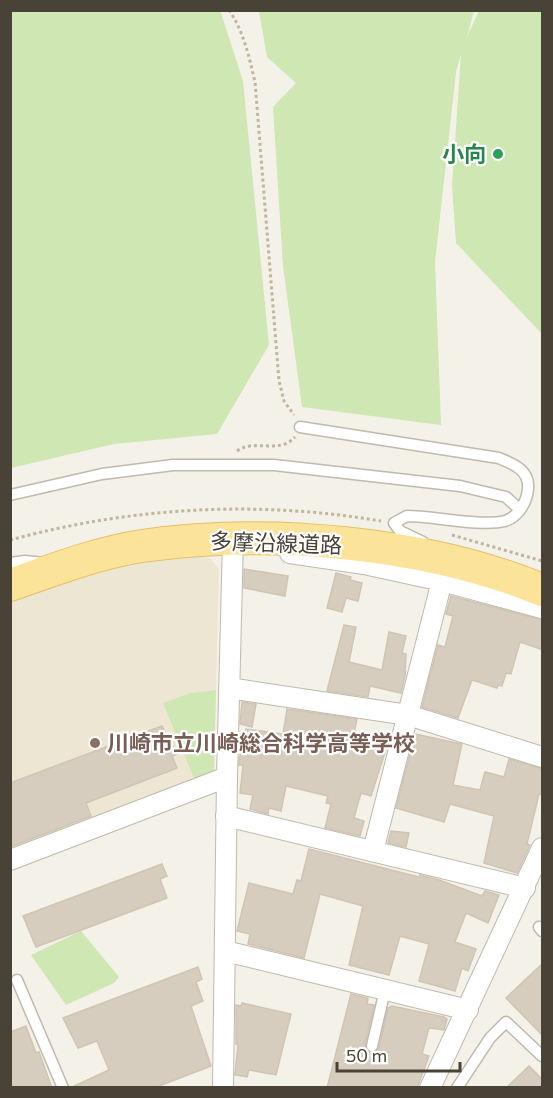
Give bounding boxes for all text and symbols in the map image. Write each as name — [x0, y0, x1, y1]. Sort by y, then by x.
place label: 小向 — [442, 140, 486, 167]
marker: 小向 — [491, 147, 505, 161]
street label: 多摩沿線道路 — [210, 527, 342, 558]
place label: 川崎市立川崎総合科学高等学校 — [107, 729, 415, 756]
marker: 川崎市立川崎総合科学高等学校 — [88, 736, 102, 750]
scale bar — [337, 1035, 460, 1073]
text: 50 m — [346, 1044, 387, 1066]

